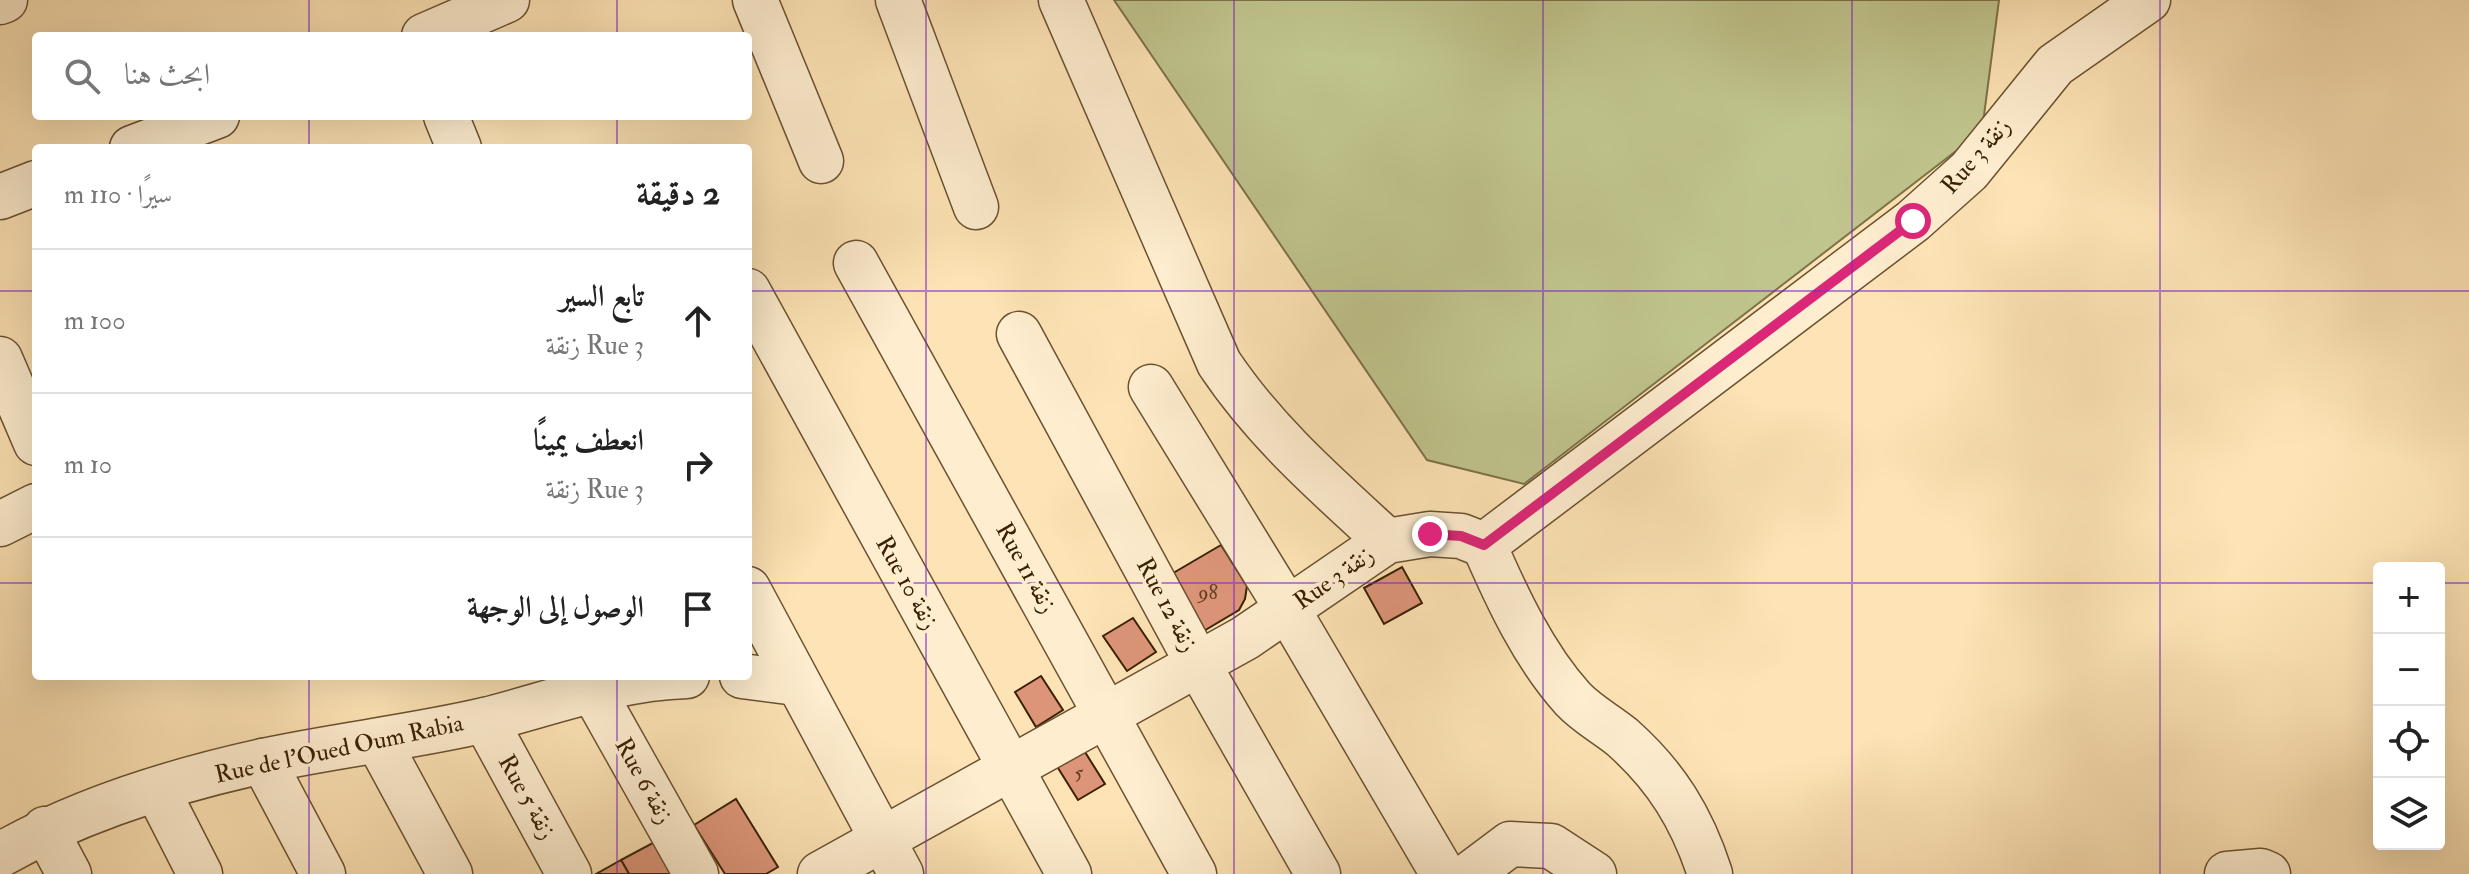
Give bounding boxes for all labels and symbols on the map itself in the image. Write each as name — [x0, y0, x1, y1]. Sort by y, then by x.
street label: Rue 3 زنقة — [1934, 111, 2018, 201]
route start — [1895, 203, 1931, 239]
route end — [1412, 516, 1448, 552]
street label: Rue 11 زنقة — [988, 517, 1064, 619]
street label: Rue 10 زنقة — [869, 531, 945, 635]
street label: Rue 3 زنقة — [1288, 539, 1380, 617]
street label: Rue 12 زنقة — [1129, 552, 1205, 658]
house number: 98 — [1196, 580, 1218, 605]
street label: Rue de l'Oued Oum Rabia — [212, 707, 467, 790]
street label: Rue 6 زنقة — [608, 732, 680, 830]
street label: Rue 5 زنقة — [491, 749, 563, 845]
house number: 5 — [1075, 760, 1084, 785]

